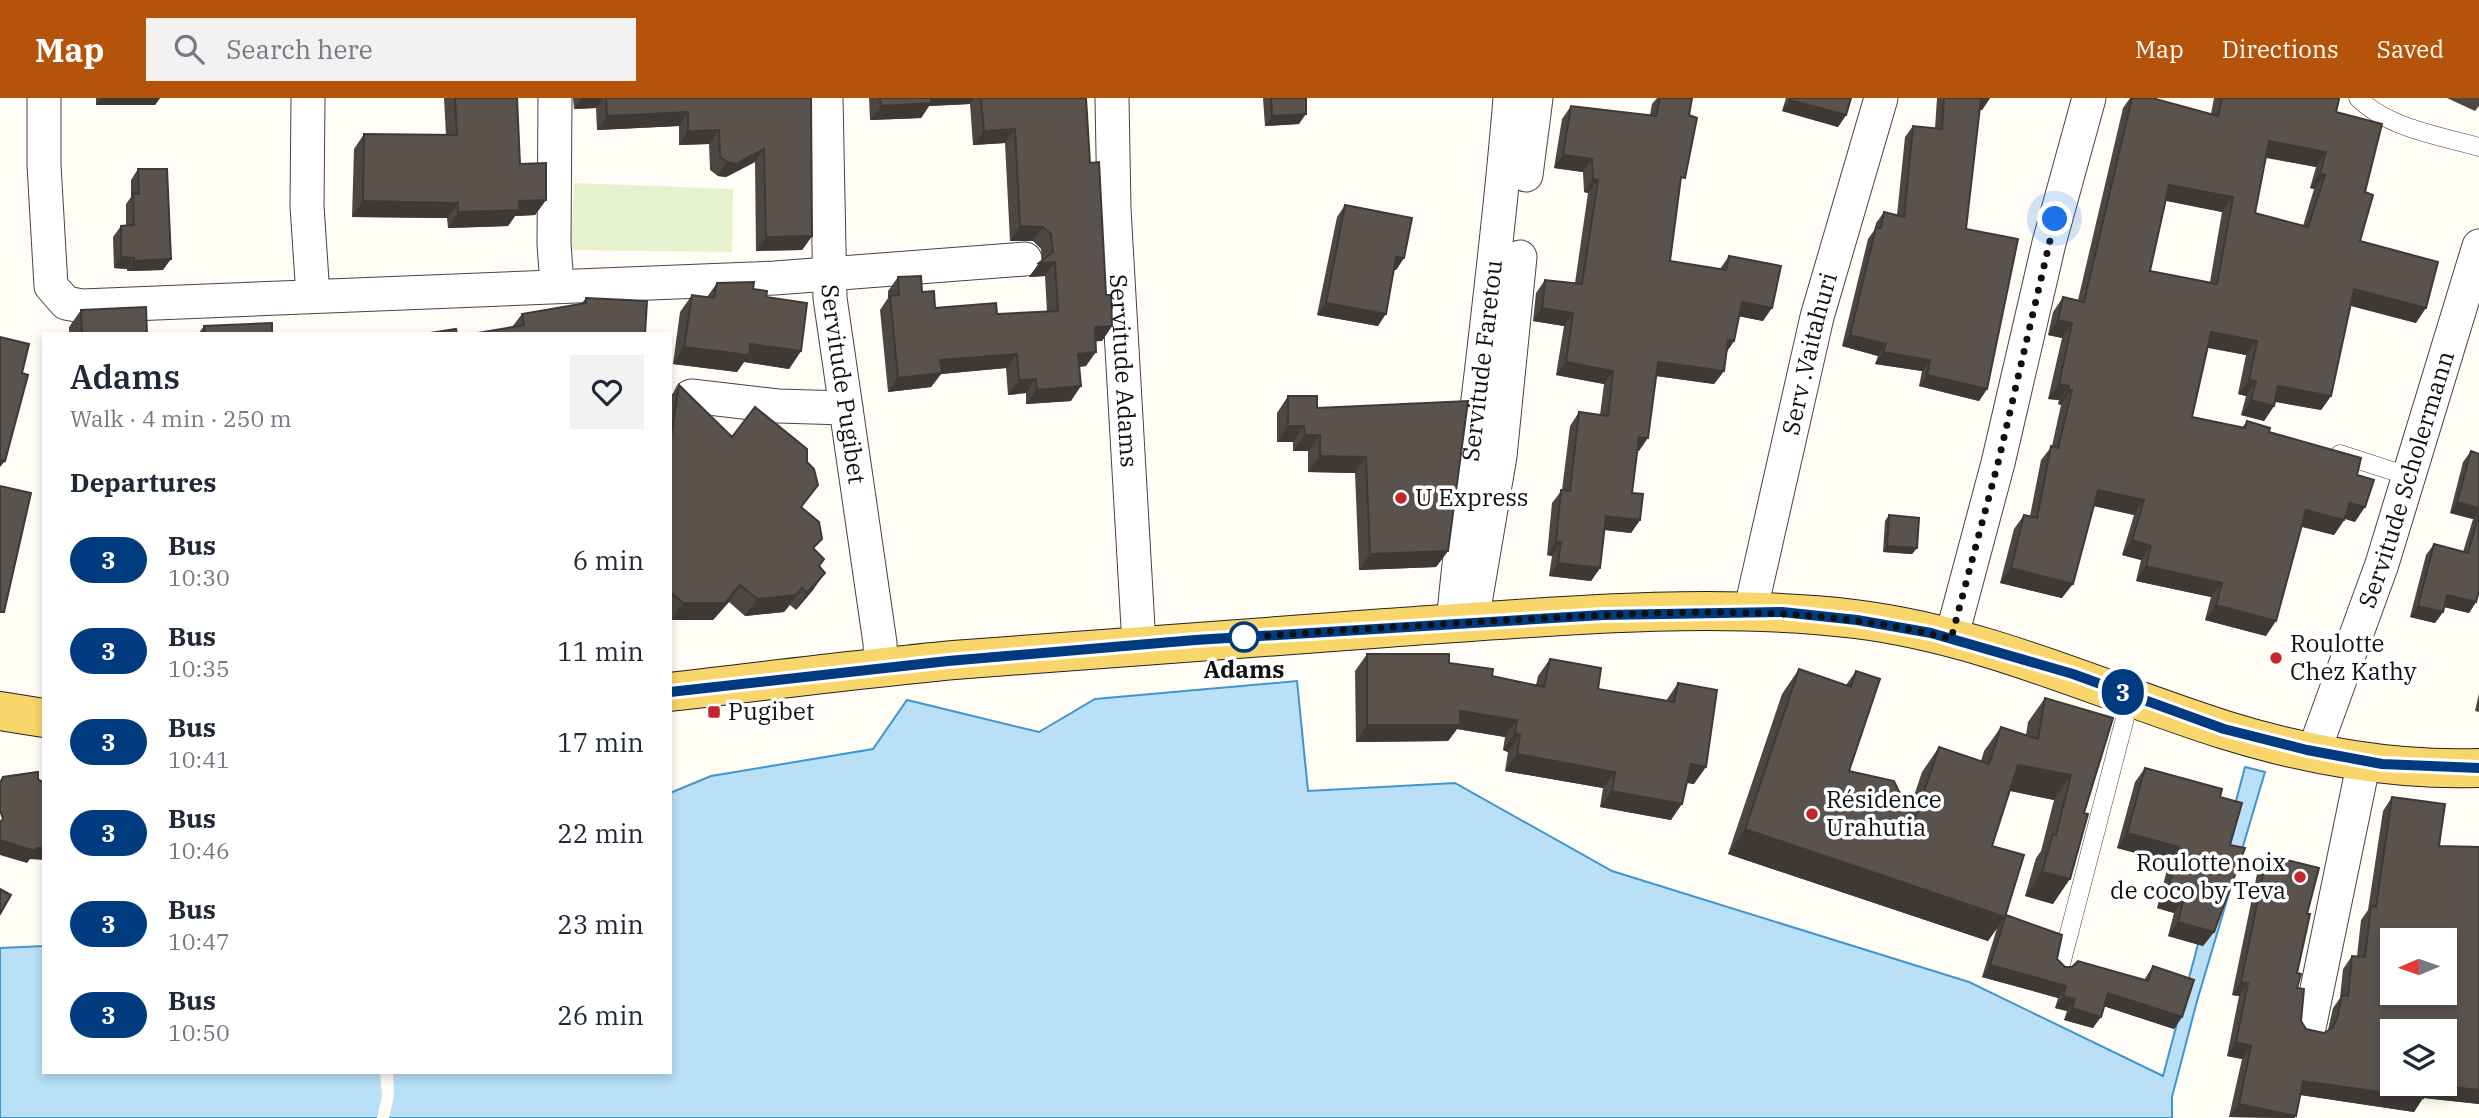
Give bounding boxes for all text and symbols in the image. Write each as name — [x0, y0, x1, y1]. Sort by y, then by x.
search box — [146, 18, 636, 81]
text: Map — [35, 28, 104, 71]
icon: search — [170, 30, 208, 68]
text: Search here — [226, 32, 373, 66]
text: Map — [2135, 33, 2184, 65]
text: Directions — [2222, 33, 2339, 65]
text: Saved — [2377, 33, 2444, 65]
your location — [2037, 201, 2072, 236]
street label: Servitude Faretou — [1454, 258, 1509, 463]
street label: Serv .Vaitahuri — [1774, 268, 1844, 438]
street label: Servitude Adams — [1103, 273, 1146, 468]
street label: Servitude Pugibet — [815, 284, 874, 486]
street label: Servitude Scholermann — [2350, 347, 2461, 612]
text: Adams — [70, 355, 180, 398]
button: heart — [570, 355, 644, 429]
text: Walk · 4 min · 250 m — [70, 403, 292, 433]
text: Departures — [70, 465, 216, 499]
place label: U Express — [1415, 481, 1529, 513]
marker: U Express — [1393, 490, 1409, 506]
text: Bus — [168, 528, 216, 562]
text: 6 min — [573, 543, 644, 577]
text: 3 — [101, 544, 116, 576]
text: 10:30 — [168, 562, 230, 592]
text: Bus — [168, 619, 216, 653]
marker: Adams — [1229, 622, 1259, 652]
place label: Roulotte Chez Kathy — [2290, 627, 2417, 687]
text: 11 min — [557, 634, 644, 668]
text: 3 — [101, 635, 116, 667]
marker: Roulotte Chez Kathy — [2268, 650, 2284, 666]
text: 10:35 — [168, 653, 230, 683]
place label: Adams — [1204, 653, 1284, 685]
line badge: 3 — [2100, 669, 2146, 715]
text: 3 — [2116, 676, 2130, 708]
place label: Pugibet — [728, 695, 814, 727]
marker: Pugibet — [706, 704, 722, 720]
text: Bus — [168, 710, 216, 744]
text: 17 min — [557, 725, 644, 759]
text: 3 — [101, 726, 116, 758]
text: 10:41 — [168, 744, 230, 774]
place label: Résidence Urahutia — [1826, 783, 1942, 843]
text: Bus — [168, 801, 216, 835]
marker: Résidence Urahutia — [1804, 806, 1820, 822]
text: 22 min — [557, 816, 644, 850]
text: 3 — [101, 817, 116, 849]
text: 10:46 — [168, 835, 230, 865]
place label: Roulotte noix de coco by Teva — [2110, 846, 2286, 906]
marker: Roulotte noix de coco by Teva — [2292, 869, 2308, 885]
text: Bus — [168, 892, 216, 926]
text: 23 min — [557, 907, 644, 941]
text: 3 — [101, 908, 116, 940]
text: 10:47 — [168, 926, 230, 956]
north arrow — [2380, 928, 2457, 1004]
map controls — [2380, 928, 2457, 1096]
text: Bus — [168, 983, 216, 1017]
text: 26 min — [557, 998, 644, 1032]
text: 3 — [101, 999, 116, 1031]
text: 10:50 — [168, 1017, 230, 1047]
button: layers — [2380, 1019, 2457, 1096]

